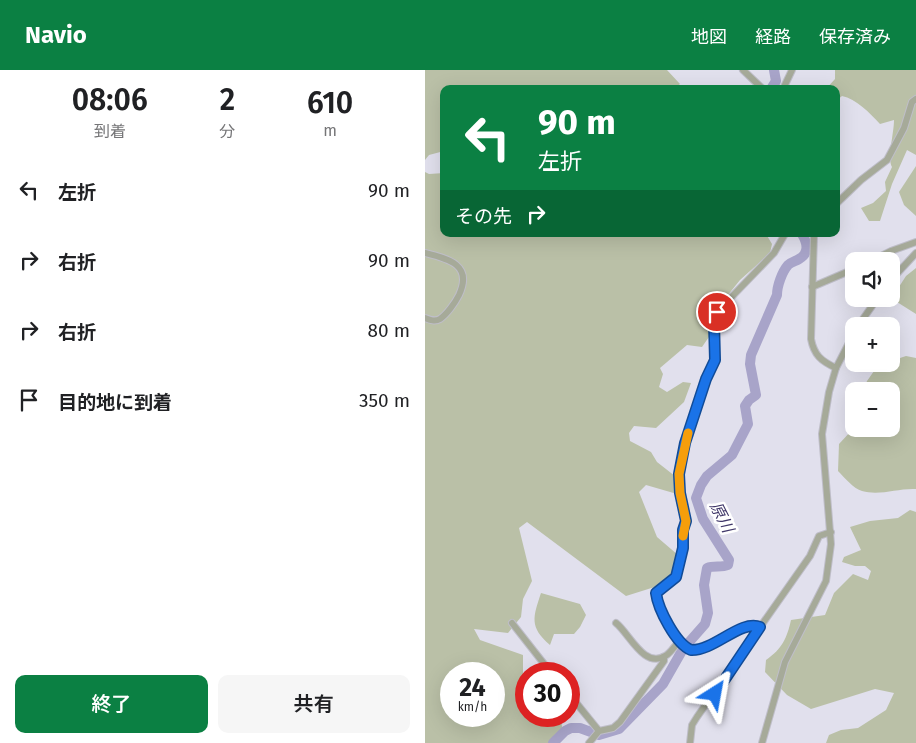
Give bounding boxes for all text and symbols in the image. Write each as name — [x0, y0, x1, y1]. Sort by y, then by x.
text: Navio — [25, 21, 87, 49]
text: 地図 — [691, 26, 727, 48]
text: 経路 — [755, 26, 791, 48]
text: 保存済み — [819, 26, 891, 48]
text: 08:06 — [72, 82, 148, 118]
text: 2 — [220, 82, 235, 118]
text: 610 — [307, 85, 353, 121]
text: 90 m — [538, 101, 616, 143]
icon: left — [455, 105, 520, 170]
text: m — [323, 121, 337, 140]
text: 到着 — [94, 122, 126, 141]
text: 分 — [219, 122, 235, 141]
text: 左折 — [538, 148, 582, 175]
icon: left — [15, 176, 43, 204]
text: 90 m — [368, 179, 410, 202]
text: 左折 — [58, 181, 96, 204]
icon: right — [522, 200, 550, 228]
text: その先 — [455, 205, 512, 228]
icon: right — [15, 246, 43, 274]
text: 90 m — [368, 249, 410, 272]
text: 右折 — [58, 251, 96, 274]
map controls — [845, 252, 900, 437]
button: sound — [845, 252, 900, 307]
pin — [696, 291, 738, 333]
icon: arrive — [703, 298, 731, 326]
icon: right — [15, 316, 43, 344]
button: + — [845, 317, 900, 372]
text: 80 m — [368, 319, 410, 342]
text: 右折 — [58, 321, 96, 344]
button: − — [845, 382, 900, 437]
icon: arrive — [15, 386, 43, 414]
text: 350 m — [359, 389, 410, 412]
text: 目的地に到着 — [58, 391, 172, 414]
water label: 原川 — [706, 498, 739, 537]
speed limit sign: 30 — [515, 662, 580, 727]
position arrow — [688, 667, 740, 719]
text: 24 — [459, 673, 486, 703]
button: 終了 — [15, 675, 208, 733]
button: 共有 — [218, 675, 410, 733]
text: km/h — [458, 700, 487, 714]

